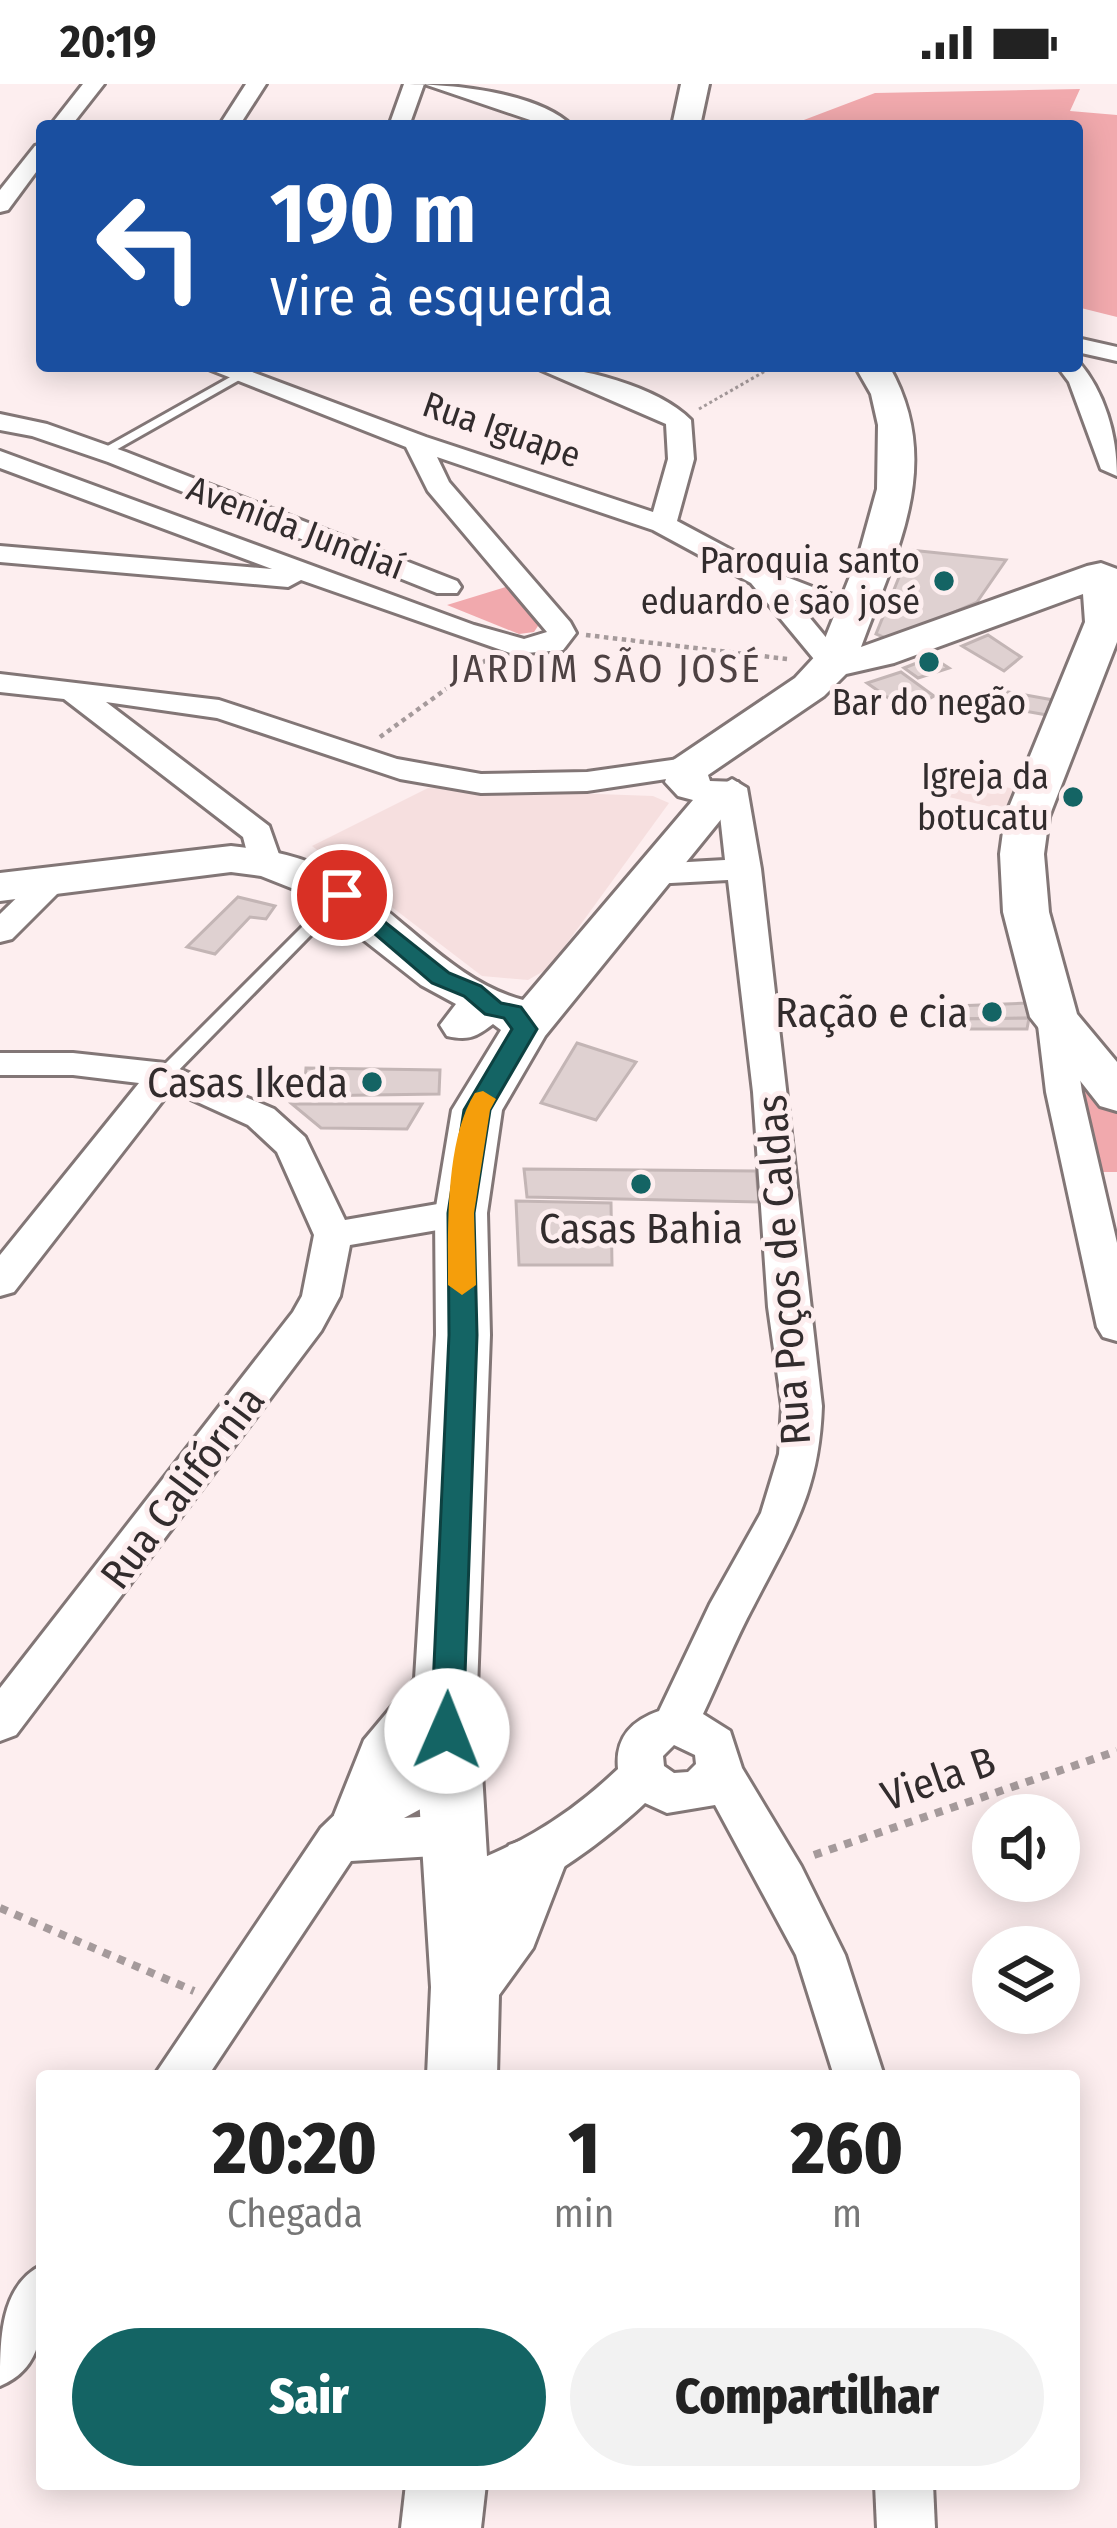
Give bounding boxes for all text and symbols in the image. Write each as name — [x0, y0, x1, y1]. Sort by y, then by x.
text: 20:19 — [60, 15, 156, 69]
text: 190 m — [270, 163, 476, 264]
icon: left — [72, 168, 228, 324]
text: Vire à esquerda — [270, 265, 613, 329]
street label: Rua Iguape — [417, 382, 586, 477]
street label: Avenida Jundiaí — [181, 466, 410, 589]
place label: Paroquia santo eduardo e são josé — [641, 539, 920, 624]
marker: Paroquia santo eduardo e são josé — [931, 568, 957, 594]
district label: JARDIM SÃO JOSÉ — [450, 646, 762, 692]
marker: Bar do negão — [916, 649, 942, 675]
place label: Bar do negão — [832, 681, 1026, 725]
place label: Igreja da botucatu — [917, 755, 1049, 840]
marker: Igreja da botucatu — [1060, 784, 1086, 810]
pin — [291, 844, 393, 946]
icon: arrive — [309, 862, 375, 928]
place label: Ração e cia — [775, 988, 968, 1038]
marker: Ração e cia — [979, 999, 1005, 1025]
place label: Casas Ikeda — [147, 1058, 348, 1108]
marker: Casas Ikeda — [359, 1069, 385, 1095]
street label: Rua Poços de Caldas — [747, 1093, 821, 1447]
marker: Casas Bahia — [628, 1171, 654, 1197]
place label: Casas Bahia — [539, 1204, 743, 1254]
street label: Rua Califórnia — [90, 1377, 275, 1599]
position arrow — [384, 1668, 510, 1794]
street label: Viela B — [875, 1736, 1002, 1822]
map controls — [972, 1794, 1080, 2034]
button: sound — [972, 1794, 1080, 1902]
button: layers — [972, 1926, 1080, 2034]
text: 20:20 — [213, 2106, 377, 2192]
text: 1 — [568, 2106, 600, 2192]
text: 260 — [791, 2106, 903, 2192]
text: Chegada — [227, 2191, 363, 2237]
text: min — [554, 2191, 614, 2237]
text: m — [832, 2191, 862, 2237]
button: Sair — [72, 2328, 546, 2466]
button: Compartilhar — [570, 2328, 1044, 2466]

